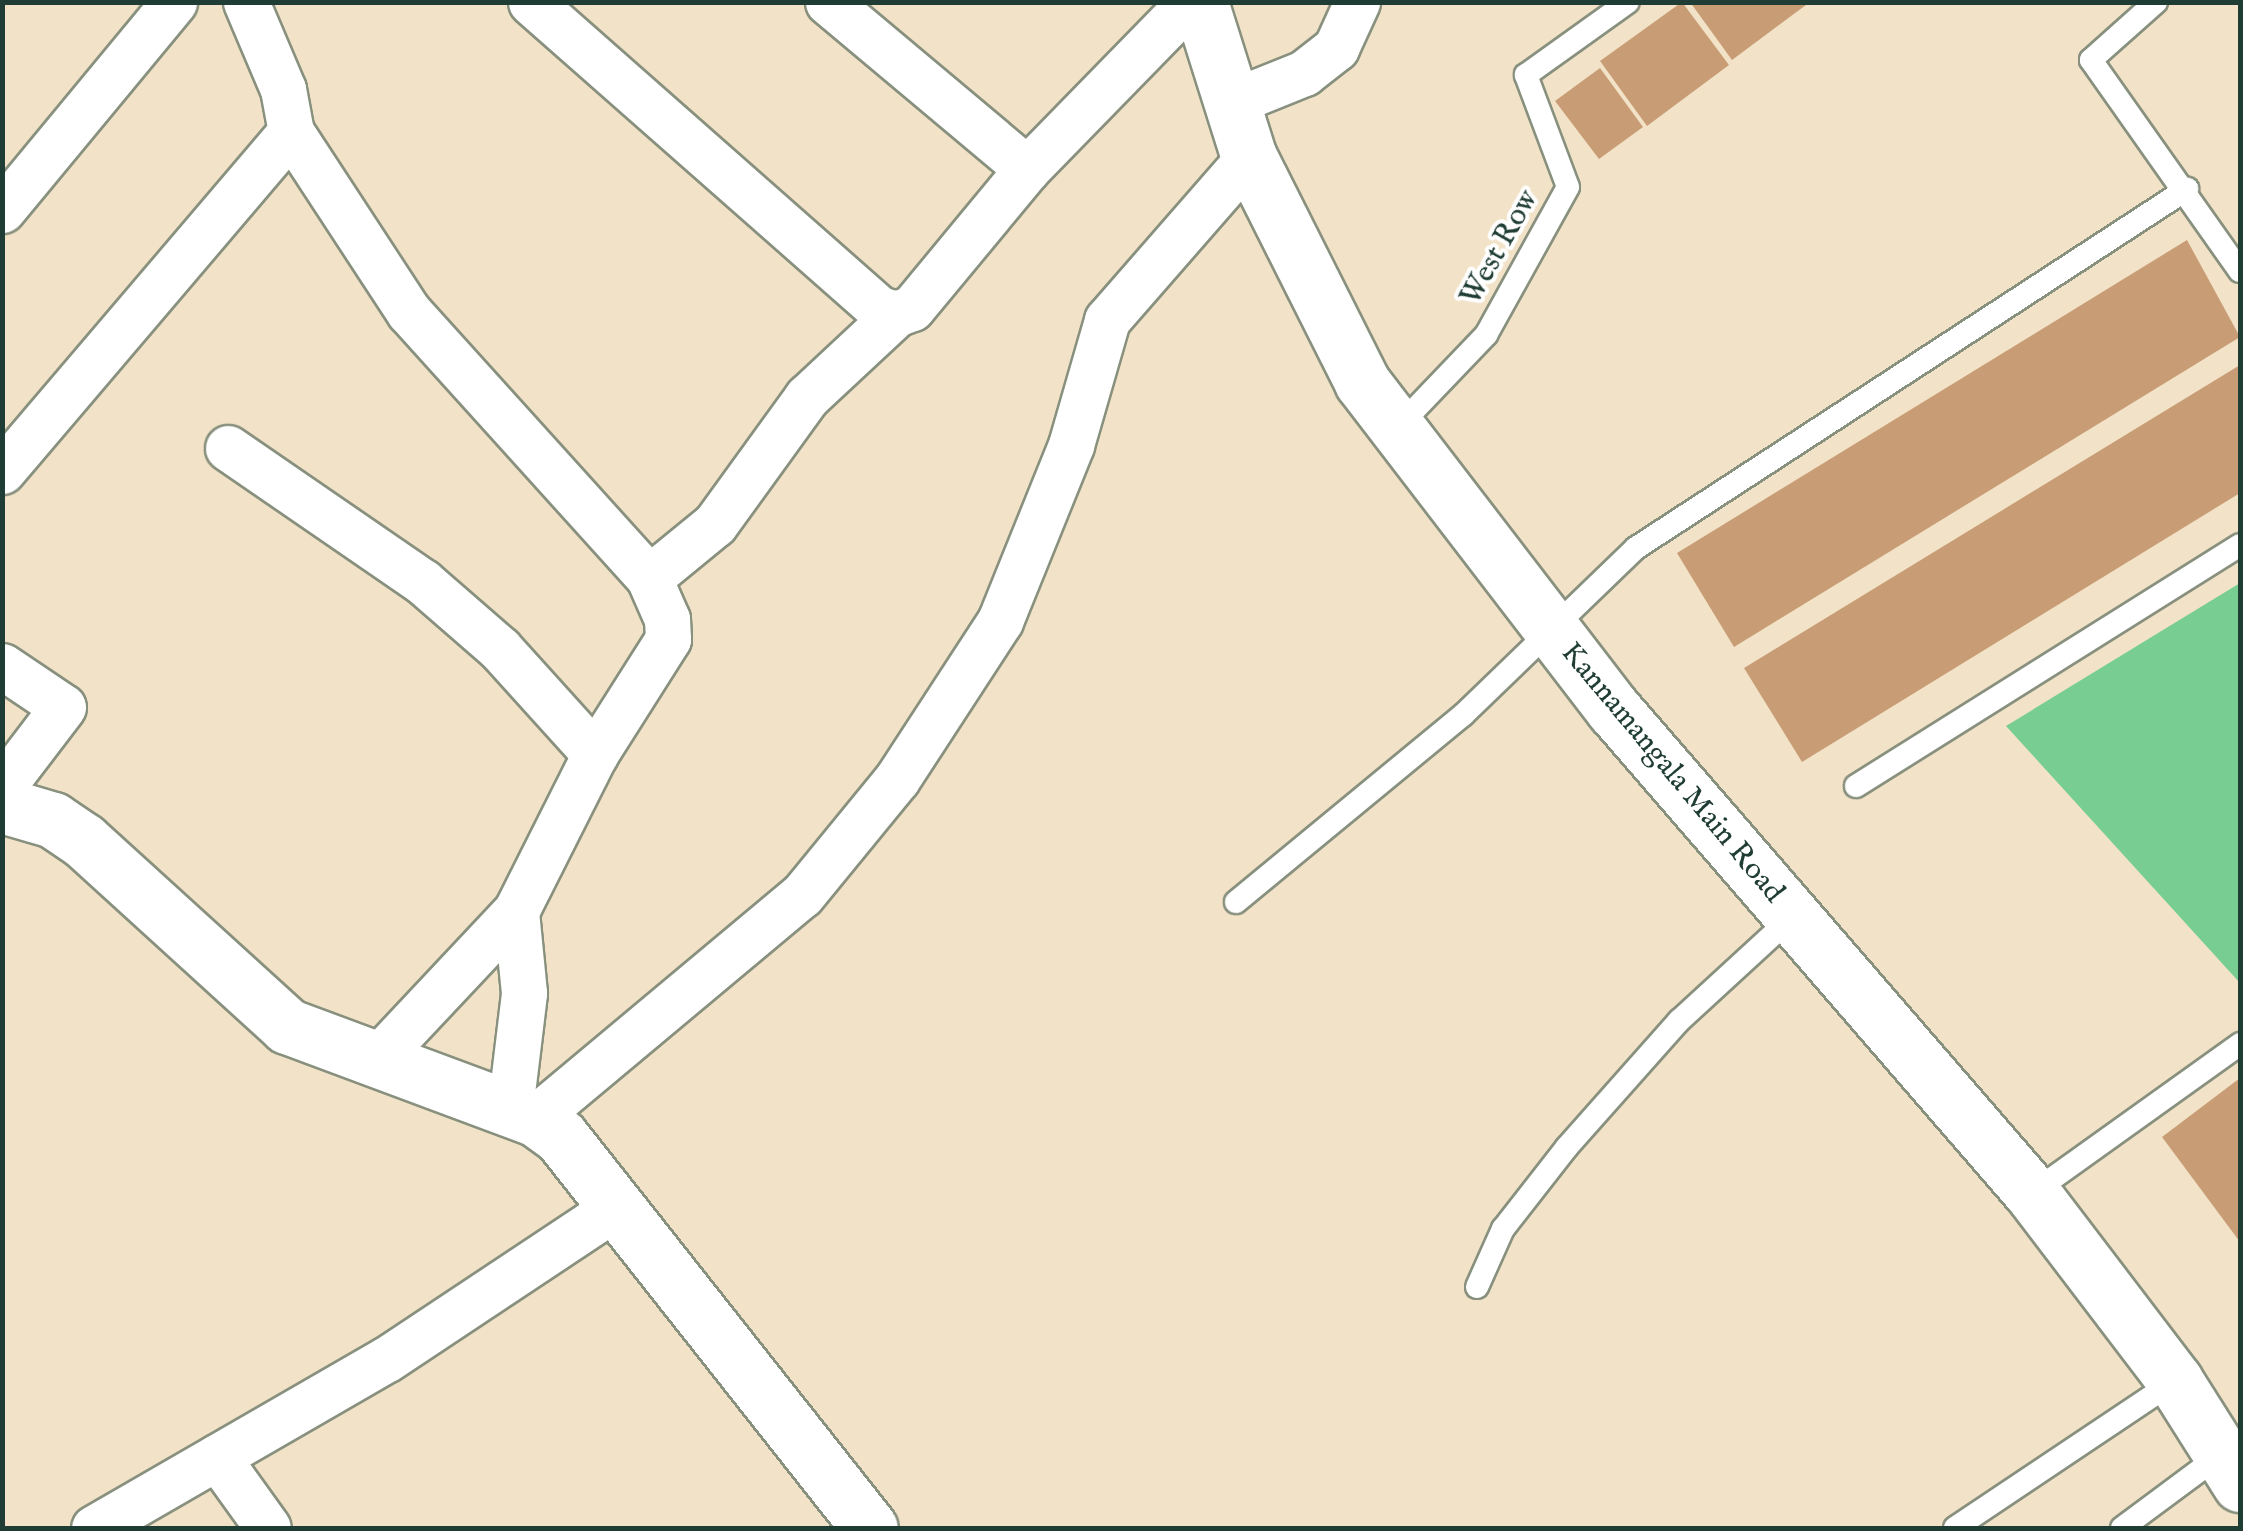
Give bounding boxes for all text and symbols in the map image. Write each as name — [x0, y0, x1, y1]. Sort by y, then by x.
street label: West Row — [1454, 184, 1546, 312]
street label: Kannamangala Main Road — [1553, 636, 1791, 910]

